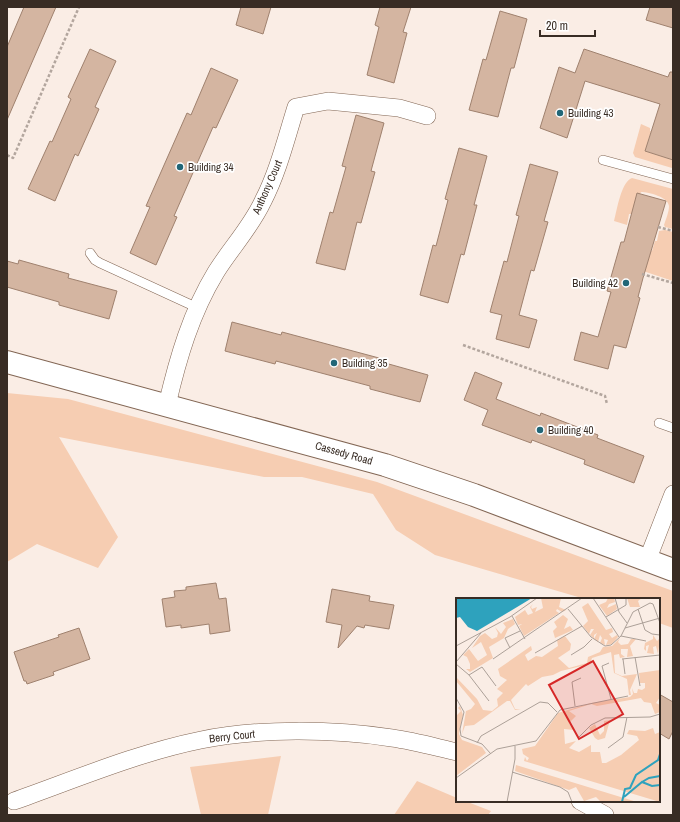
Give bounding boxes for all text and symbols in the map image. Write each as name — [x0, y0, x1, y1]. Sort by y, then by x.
scale bar — [540, 12, 595, 38]
text: 20 m — [546, 18, 568, 34]
place label: Building 43 — [568, 106, 614, 120]
marker: Building 43 — [555, 108, 565, 118]
street label: Anthony Court — [248, 157, 285, 217]
place label: Building 34 — [188, 160, 234, 174]
marker: Building 34 — [175, 162, 185, 172]
place label: Building 42 — [572, 276, 618, 290]
marker: Building 42 — [621, 278, 631, 288]
place label: Building 35 — [342, 356, 388, 370]
marker: Building 35 — [329, 358, 339, 368]
place label: Building 40 — [548, 423, 594, 437]
marker: Building 40 — [535, 425, 545, 435]
street label: Cassedy Road — [314, 438, 374, 468]
inset map — [456, 598, 660, 802]
street label: Berry Court — [208, 727, 256, 745]

